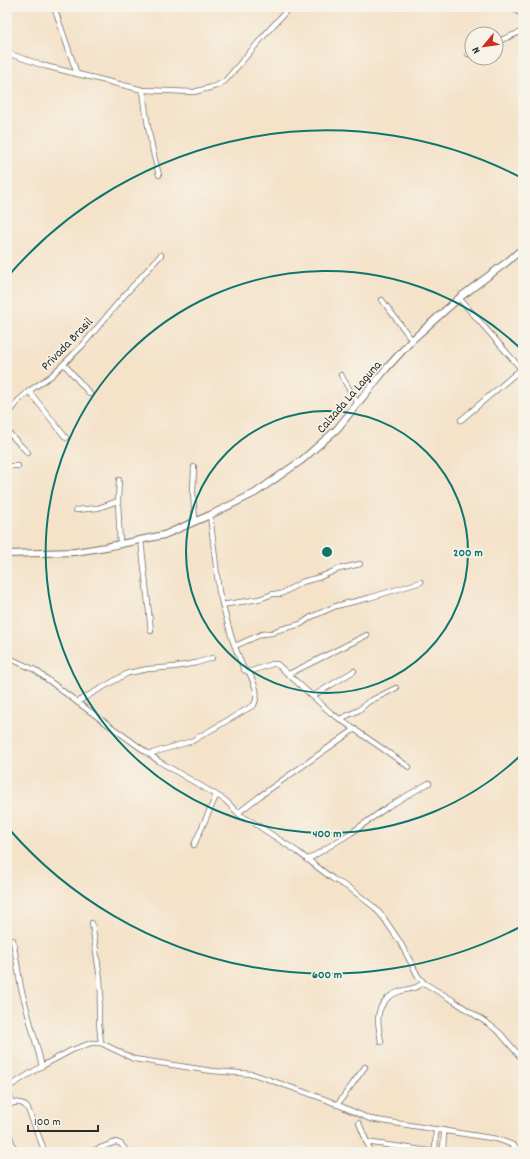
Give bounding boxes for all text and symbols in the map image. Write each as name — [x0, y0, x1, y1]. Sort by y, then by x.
north arrow — [464, 26, 504, 66]
text: N — [468, 43, 485, 56]
street label: Privada Brasil — [37, 314, 98, 376]
street label: Calzada La Laguna — [313, 356, 388, 438]
centre of rings — [320, 545, 334, 559]
text: 200 m — [453, 545, 483, 562]
text: 400 m — [312, 826, 342, 843]
text: 600 m — [312, 967, 342, 984]
scale bar — [28, 1107, 98, 1133]
text: 100 m — [34, 1114, 61, 1131]

